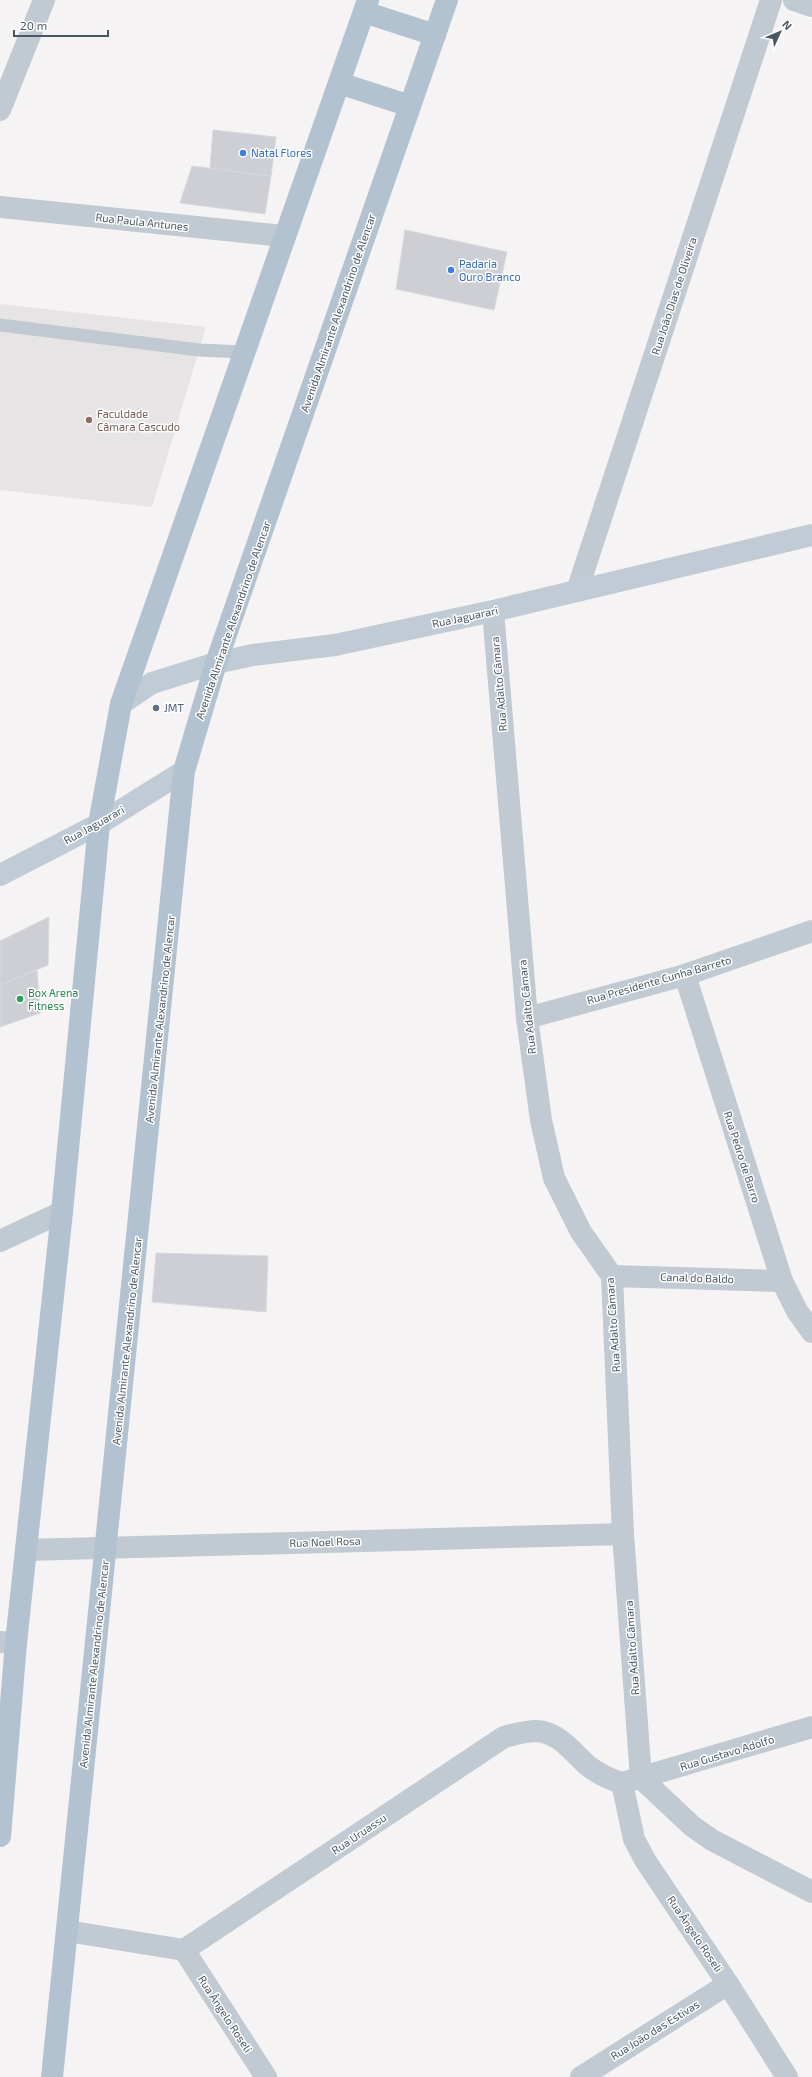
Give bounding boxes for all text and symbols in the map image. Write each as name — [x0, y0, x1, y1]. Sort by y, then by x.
scale bar — [14, 12, 108, 38]
north arrow — [760, 12, 800, 52]
text: N — [780, 17, 795, 32]
text: 20 m — [20, 18, 47, 32]
place label: Natal Flores — [251, 146, 312, 159]
marker: Natal Flores — [238, 148, 248, 158]
street label: Rua Paula Antunes — [95, 210, 190, 233]
street label: Avenida Almirante Alexandrino de Alencar — [297, 211, 378, 414]
street label: Rua João Dias de Oliveira — [648, 235, 699, 356]
place label: Padaria Ouro Branco — [459, 257, 521, 283]
marker: Padaria Ouro Branco — [446, 265, 456, 275]
place label: Faculdade Câmara Cascudo — [97, 407, 180, 433]
marker: Faculdade Câmara Cascudo — [84, 415, 94, 425]
street label: Avenida Almirante Alexandrino de Alencar — [192, 518, 273, 721]
street label: Rua Jaguarari — [431, 603, 499, 630]
street label: Rua Adalto Câmara — [488, 636, 509, 732]
place label: JMT — [164, 701, 184, 714]
marker: JMT — [151, 703, 161, 713]
street label: Rua Jaguarari — [61, 803, 126, 847]
street label: Avenida Almirante Alexandrino de Alencar — [142, 914, 177, 1124]
street label: Rua Presidente Cunha Barreto — [585, 953, 732, 1006]
street label: Rua Adalto Câmara — [515, 959, 538, 1055]
place label: Box Arena Fitness — [28, 986, 78, 1012]
marker: Box Arena Fitness — [15, 994, 25, 1004]
street label: Rua Pedro de Barro — [722, 1109, 763, 1204]
street label: Avenida Almirante Alexandrino de Alencar — [109, 1236, 144, 1446]
street label: Canal do Baldo — [660, 1270, 734, 1285]
street label: Rua Adalto Câmara — [603, 1277, 622, 1373]
street label: Rua Noel Rosa — [289, 1534, 361, 1549]
street label: Avenida Almirante Alexandrino de Alencar — [76, 1559, 111, 1769]
street label: Rua Adalto Câmara — [622, 1600, 641, 1696]
street label: Rua Gustavo Adolfo — [678, 1732, 775, 1773]
street label: Rua Uruassu — [329, 1811, 388, 1857]
street label: Rua Ângelo Roseli — [665, 1893, 726, 1974]
street label: Rua Ângelo Roseli — [196, 1973, 255, 2055]
street label: Rua João das Estivas — [608, 1997, 702, 2062]

